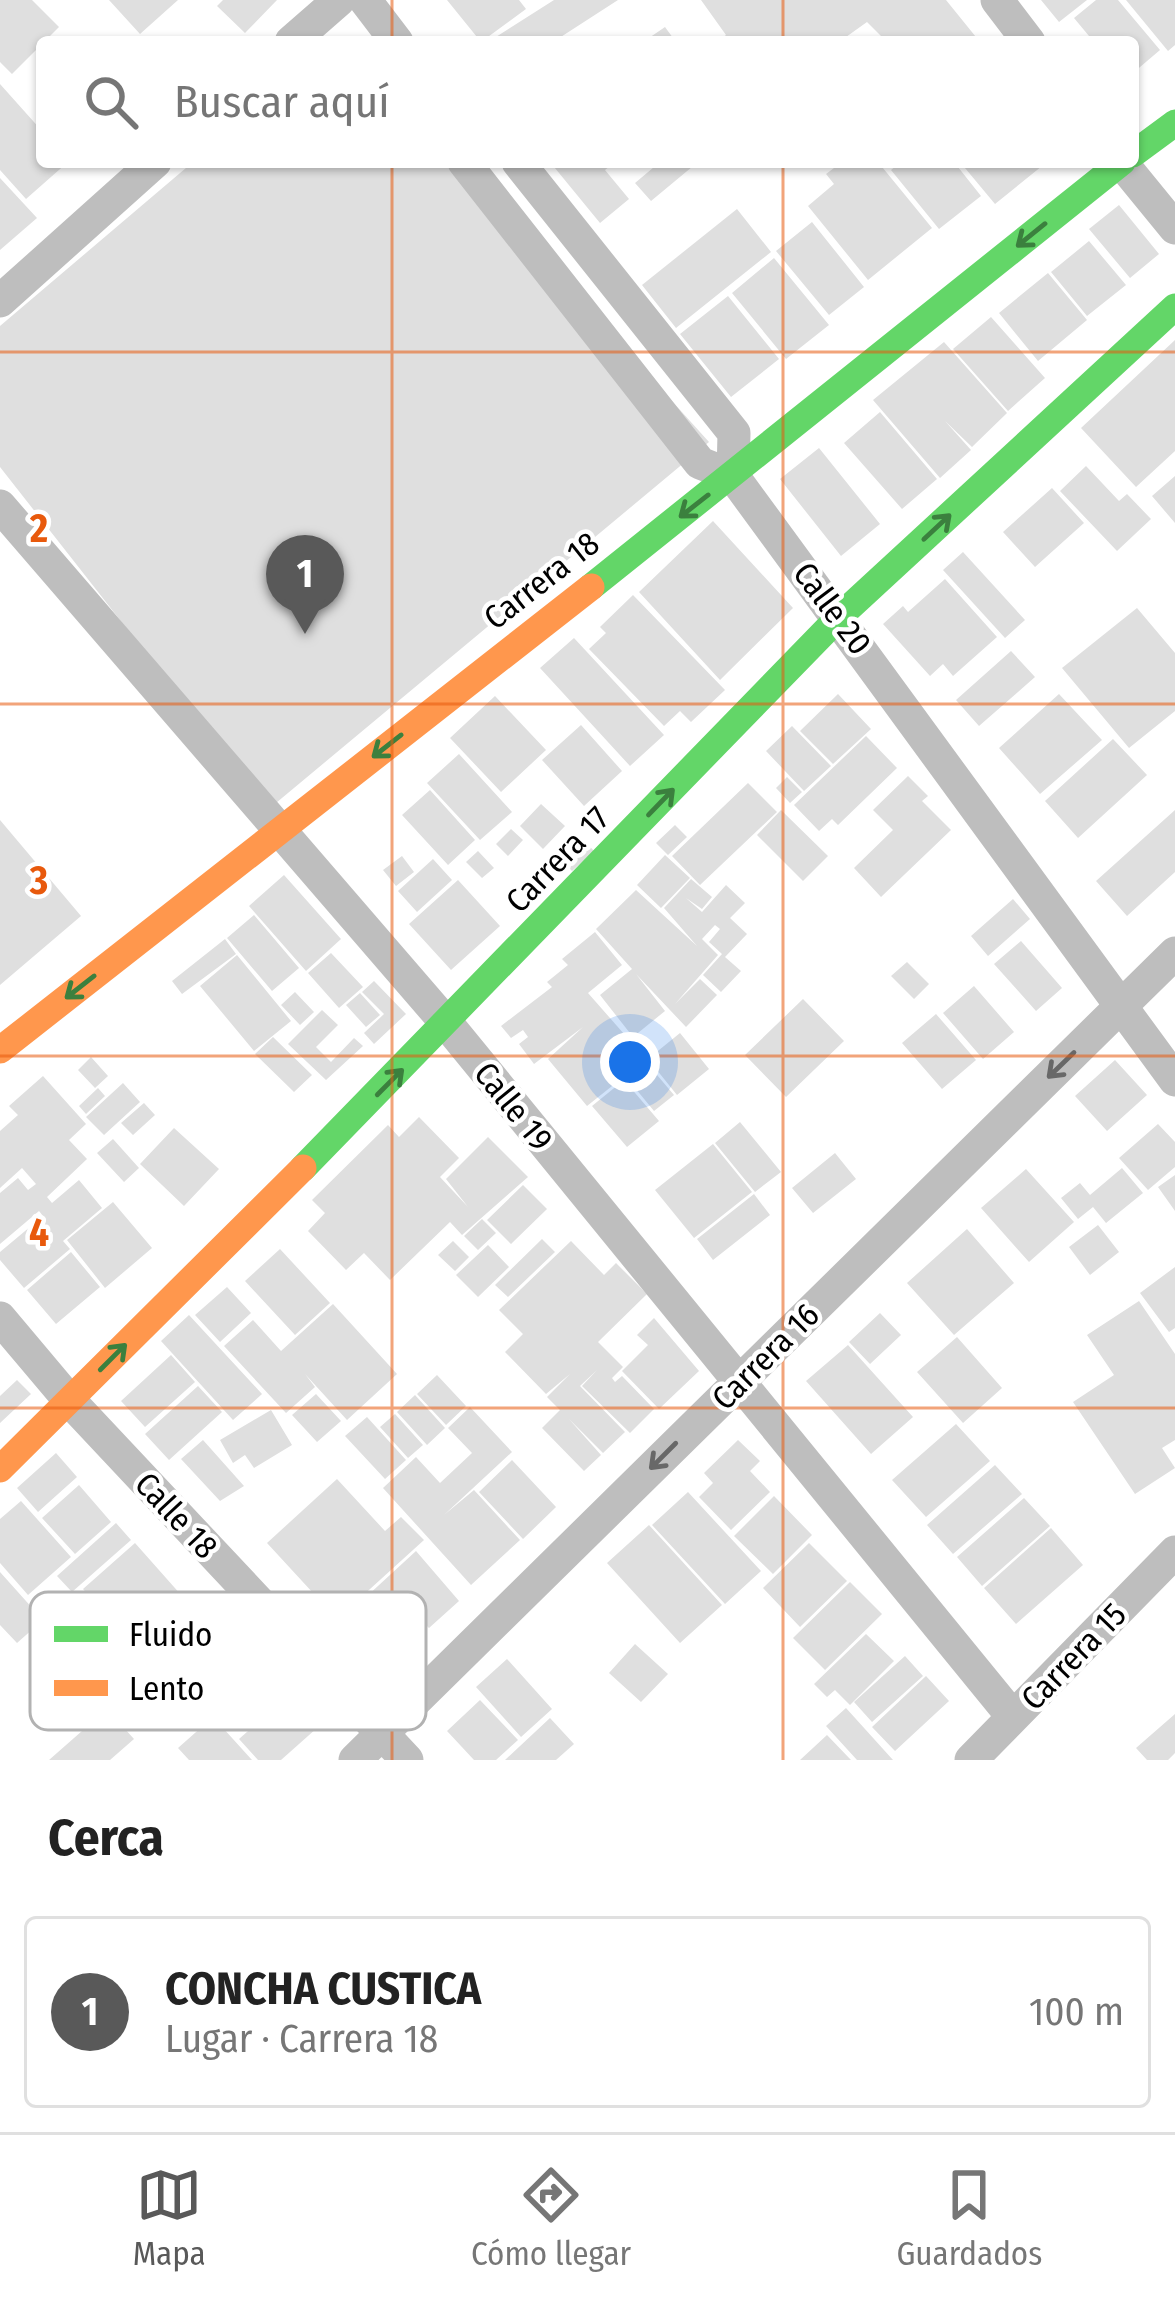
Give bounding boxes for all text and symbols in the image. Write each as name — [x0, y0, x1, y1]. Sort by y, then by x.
search box — [36, 36, 1139, 168]
icon: search — [78, 69, 144, 135]
text: Buscar aquí — [174, 75, 390, 129]
one-way arrow — [1015, 221, 1047, 247]
one-way arrow — [679, 492, 711, 519]
text: 2 — [29, 506, 48, 552]
one-way arrow — [921, 514, 951, 541]
street label: Carrera 18 — [476, 524, 607, 638]
pin: 1 — [266, 535, 344, 634]
street label: Calle 20 — [785, 554, 880, 663]
one-way arrow — [372, 732, 404, 759]
one-way arrow — [647, 788, 675, 818]
street label: Carrera 17 — [498, 798, 618, 921]
text: 3 — [29, 858, 48, 904]
one-way arrow — [65, 973, 97, 1000]
your location — [600, 1032, 660, 1092]
one-way arrow — [1047, 1050, 1076, 1078]
street label: Calle 19 — [465, 1054, 561, 1159]
one-way arrow — [375, 1069, 404, 1097]
text: 4 — [29, 1210, 49, 1256]
street label: Carrera 16 — [704, 1295, 827, 1418]
one-way arrow — [98, 1343, 127, 1372]
one-way arrow — [650, 1441, 678, 1470]
street label: Calle 18 — [127, 1464, 226, 1567]
legend — [30, 1592, 426, 1730]
street label: Carrera 15 — [1013, 1595, 1134, 1719]
text: Fluido — [129, 1615, 212, 1655]
text: Lento — [129, 1669, 204, 1709]
text: Cerca — [48, 1807, 164, 1869]
text: CONCHA CUSTICA — [165, 1962, 481, 2016]
text: 1 — [82, 1989, 98, 2035]
text: 100 m — [1029, 1989, 1124, 2035]
text: Lugar · Carrera 18 — [165, 2016, 438, 2062]
tab: Mapa — [133, 2162, 206, 2274]
tab: Cómo llegar — [471, 2162, 631, 2274]
tab: Guardados — [896, 2162, 1042, 2274]

